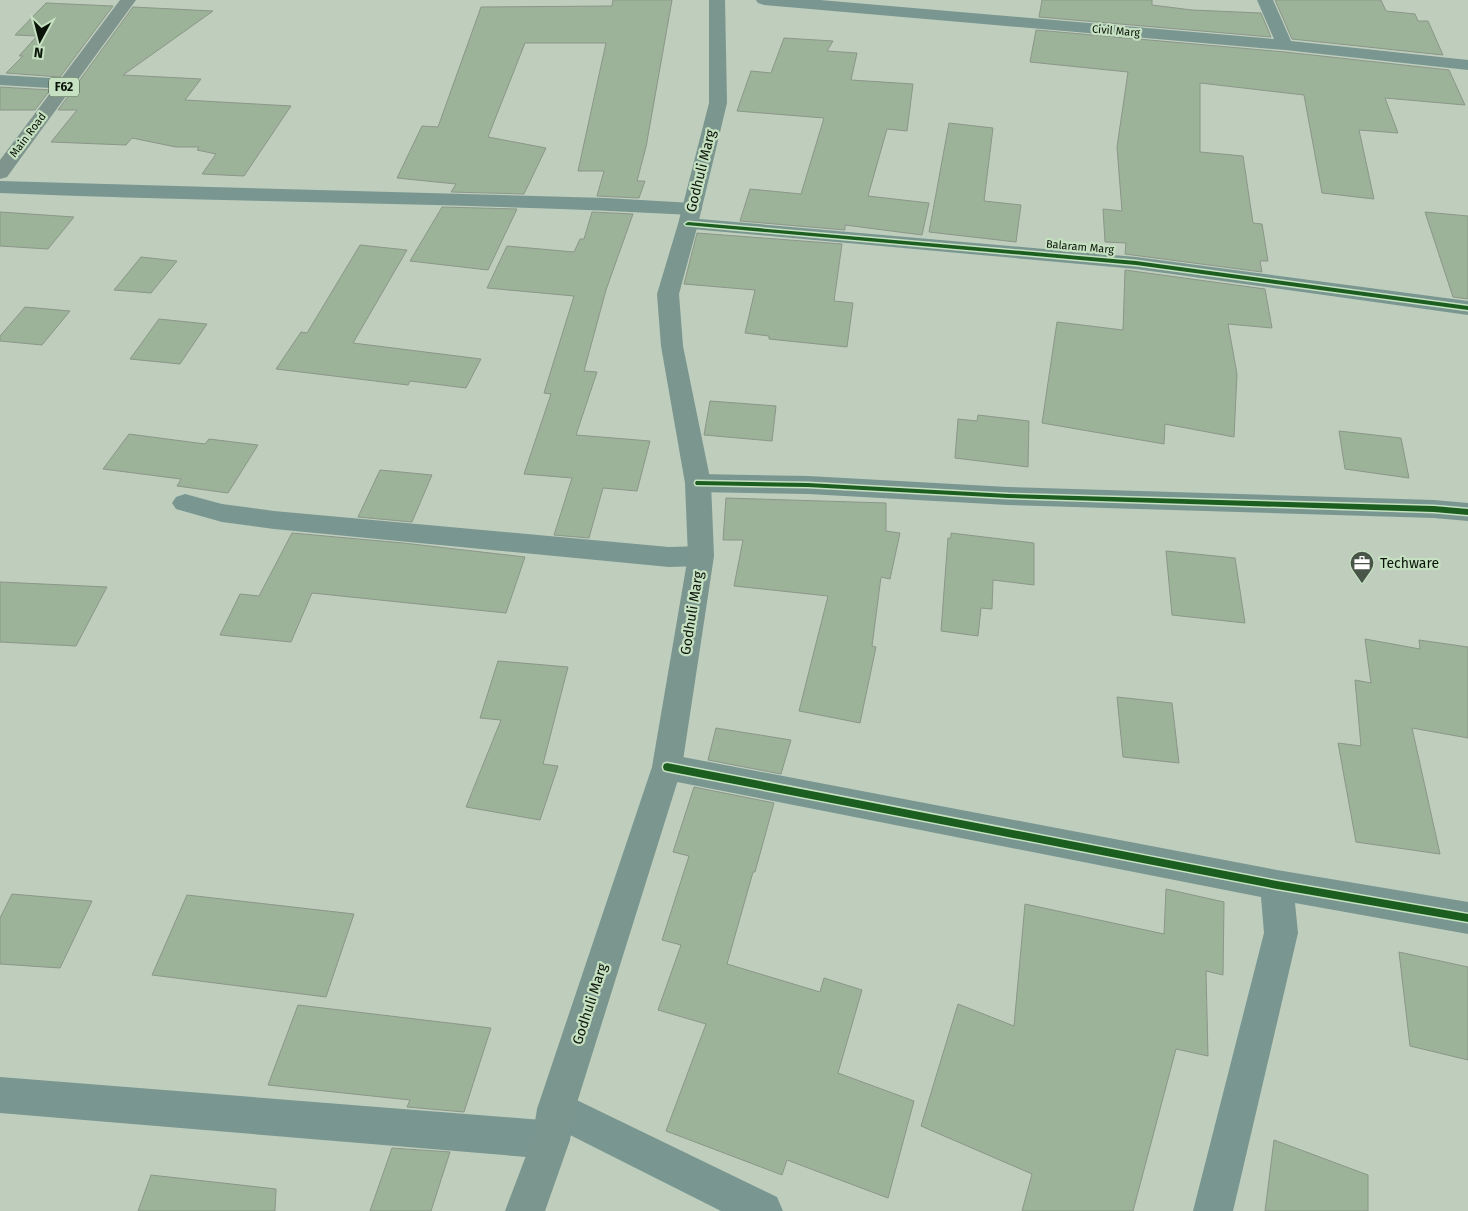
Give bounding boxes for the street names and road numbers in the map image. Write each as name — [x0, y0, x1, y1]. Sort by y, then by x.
street label: Civil Marg — [1091, 22, 1141, 40]
road number: F62 — [49, 77, 79, 96]
street label: Main Road — [7, 110, 49, 160]
street label: Godhuli Marg — [683, 127, 720, 214]
street label: Balaram Marg — [1045, 238, 1115, 256]
street label: Godhuli Marg — [677, 569, 707, 656]
street label: Godhuli Marg — [569, 961, 611, 1047]

